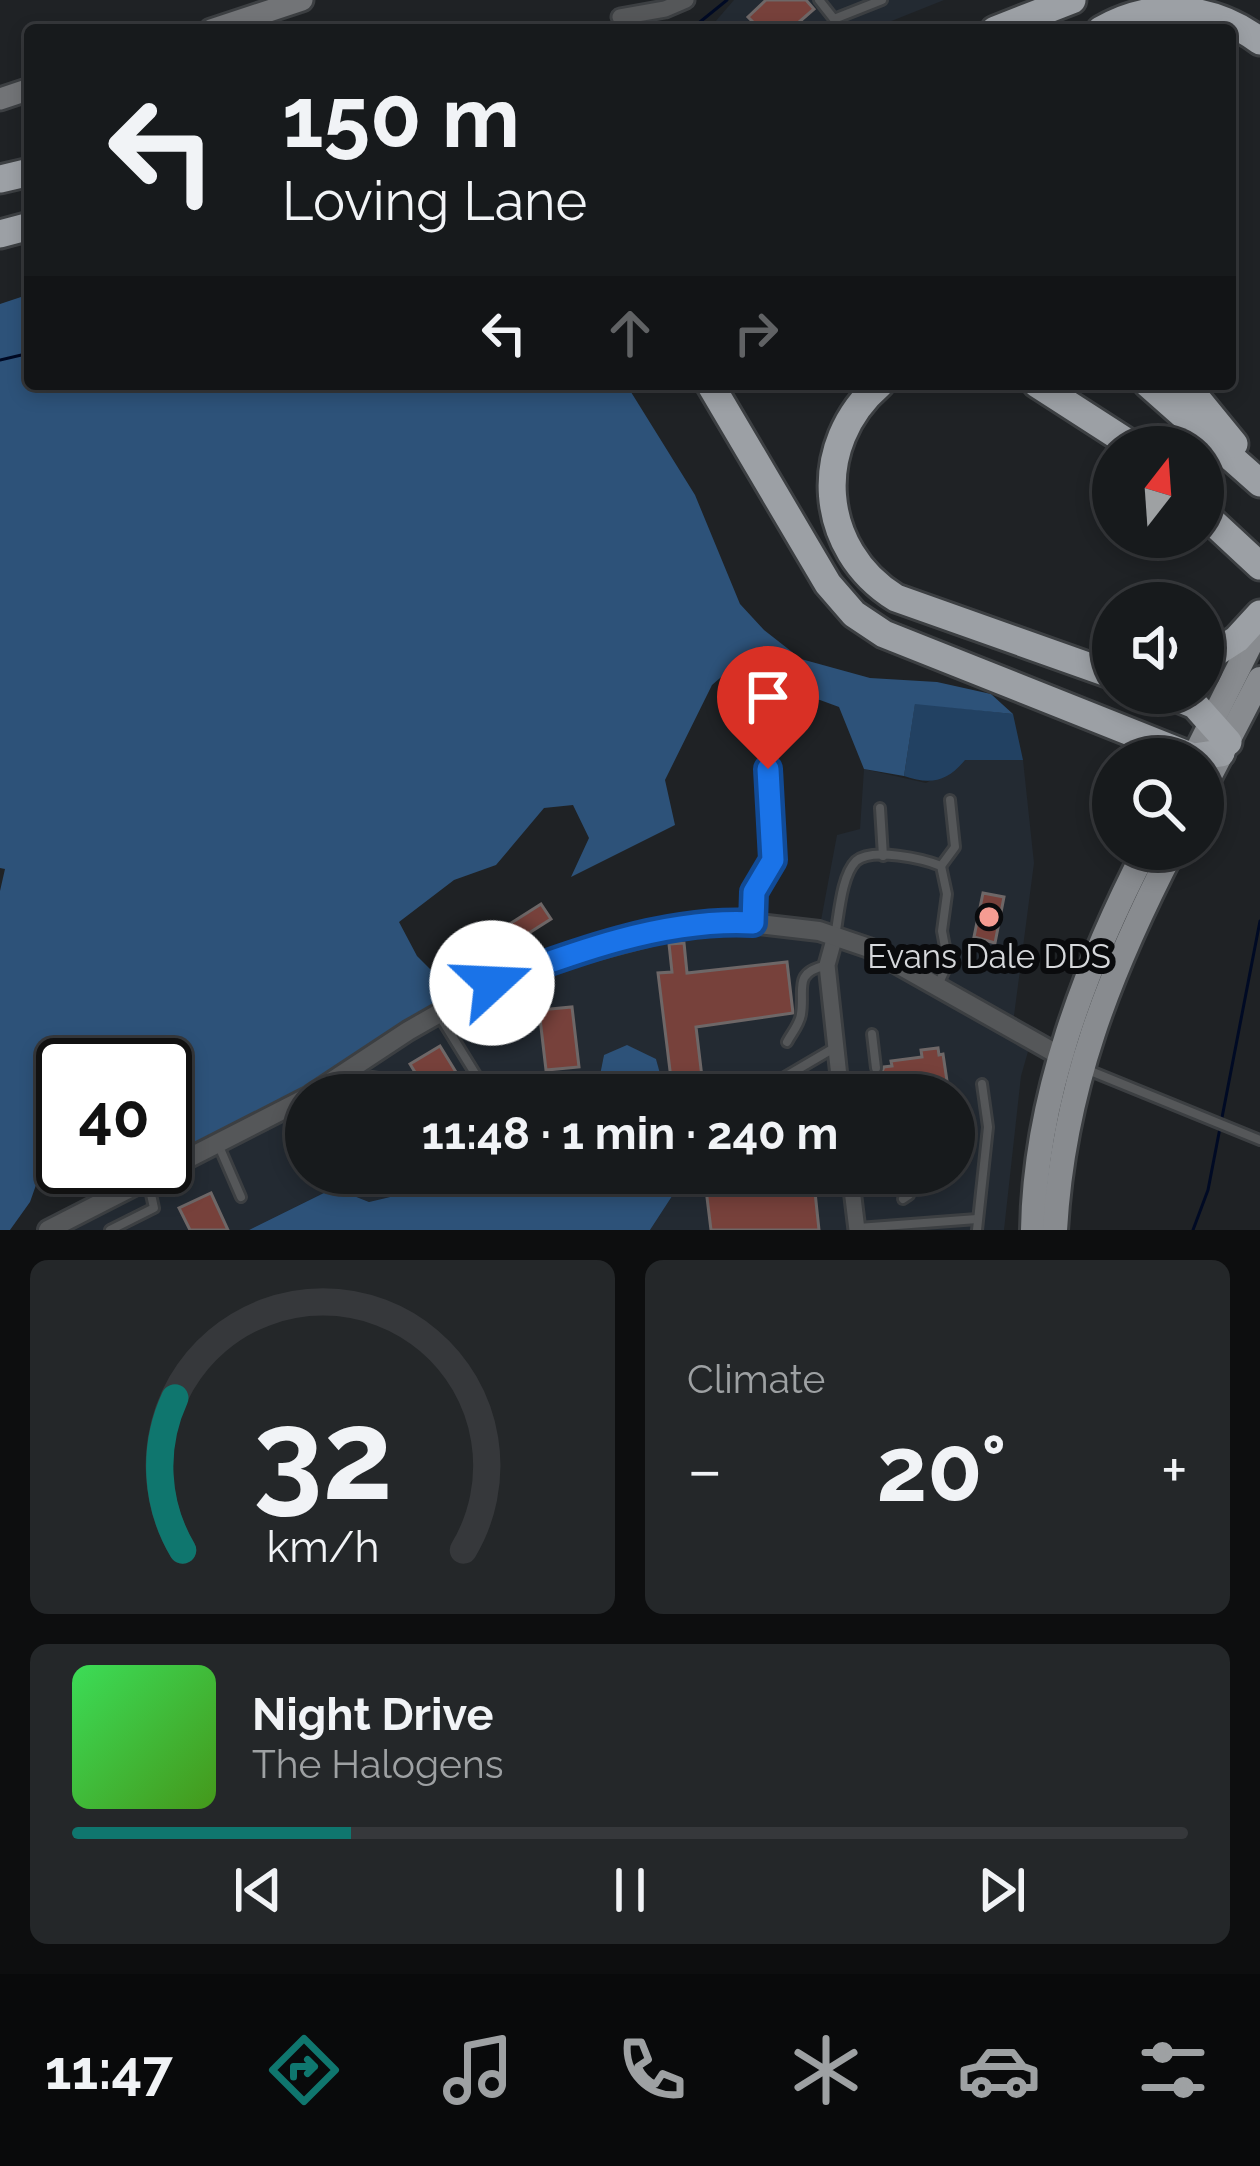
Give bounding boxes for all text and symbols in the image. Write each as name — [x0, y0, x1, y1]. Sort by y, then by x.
text: 150 m — [282, 68, 520, 167]
icon: left — [84, 72, 240, 228]
text: Loving Lane — [282, 169, 587, 233]
icon: left — [471, 300, 537, 366]
icon: ahead — [597, 300, 663, 366]
icon: right — [723, 300, 789, 366]
north arrow — [1092, 426, 1224, 558]
map controls — [1092, 426, 1224, 870]
button: sound — [1092, 582, 1224, 714]
pin — [717, 646, 819, 769]
icon: arrive — [735, 664, 801, 730]
button: search — [1092, 738, 1224, 870]
marker: Evans Dale DDS — [976, 904, 1002, 930]
position arrow — [429, 920, 555, 1046]
place label: Evans Dale DDS — [867, 937, 1111, 976]
speed limit sign: 40 — [36, 1038, 192, 1194]
text: 11:48 · 1 min · 240 m — [422, 1107, 838, 1160]
text: Climate — [687, 1356, 825, 1402]
text: 32 — [252, 1382, 393, 1528]
text: 20° — [876, 1416, 1007, 1522]
text: − — [687, 1431, 723, 1508]
text: + — [1161, 1431, 1188, 1508]
text: km/h — [266, 1522, 379, 1572]
text: Night Drive — [252, 1688, 493, 1741]
text: The Halogens — [252, 1741, 504, 1787]
icon: previous — [225, 1857, 291, 1923]
icon: pause — [597, 1857, 663, 1923]
icon: next — [969, 1857, 1035, 1923]
icon: directions — [262, 2028, 346, 2112]
icon: music — [436, 2028, 520, 2112]
icon: phone — [610, 2028, 694, 2112]
icon: climate — [784, 2028, 868, 2112]
icon: car — [957, 2028, 1041, 2112]
icon: filters — [1131, 2028, 1215, 2112]
text: 11:47 — [45, 2038, 173, 2102]

